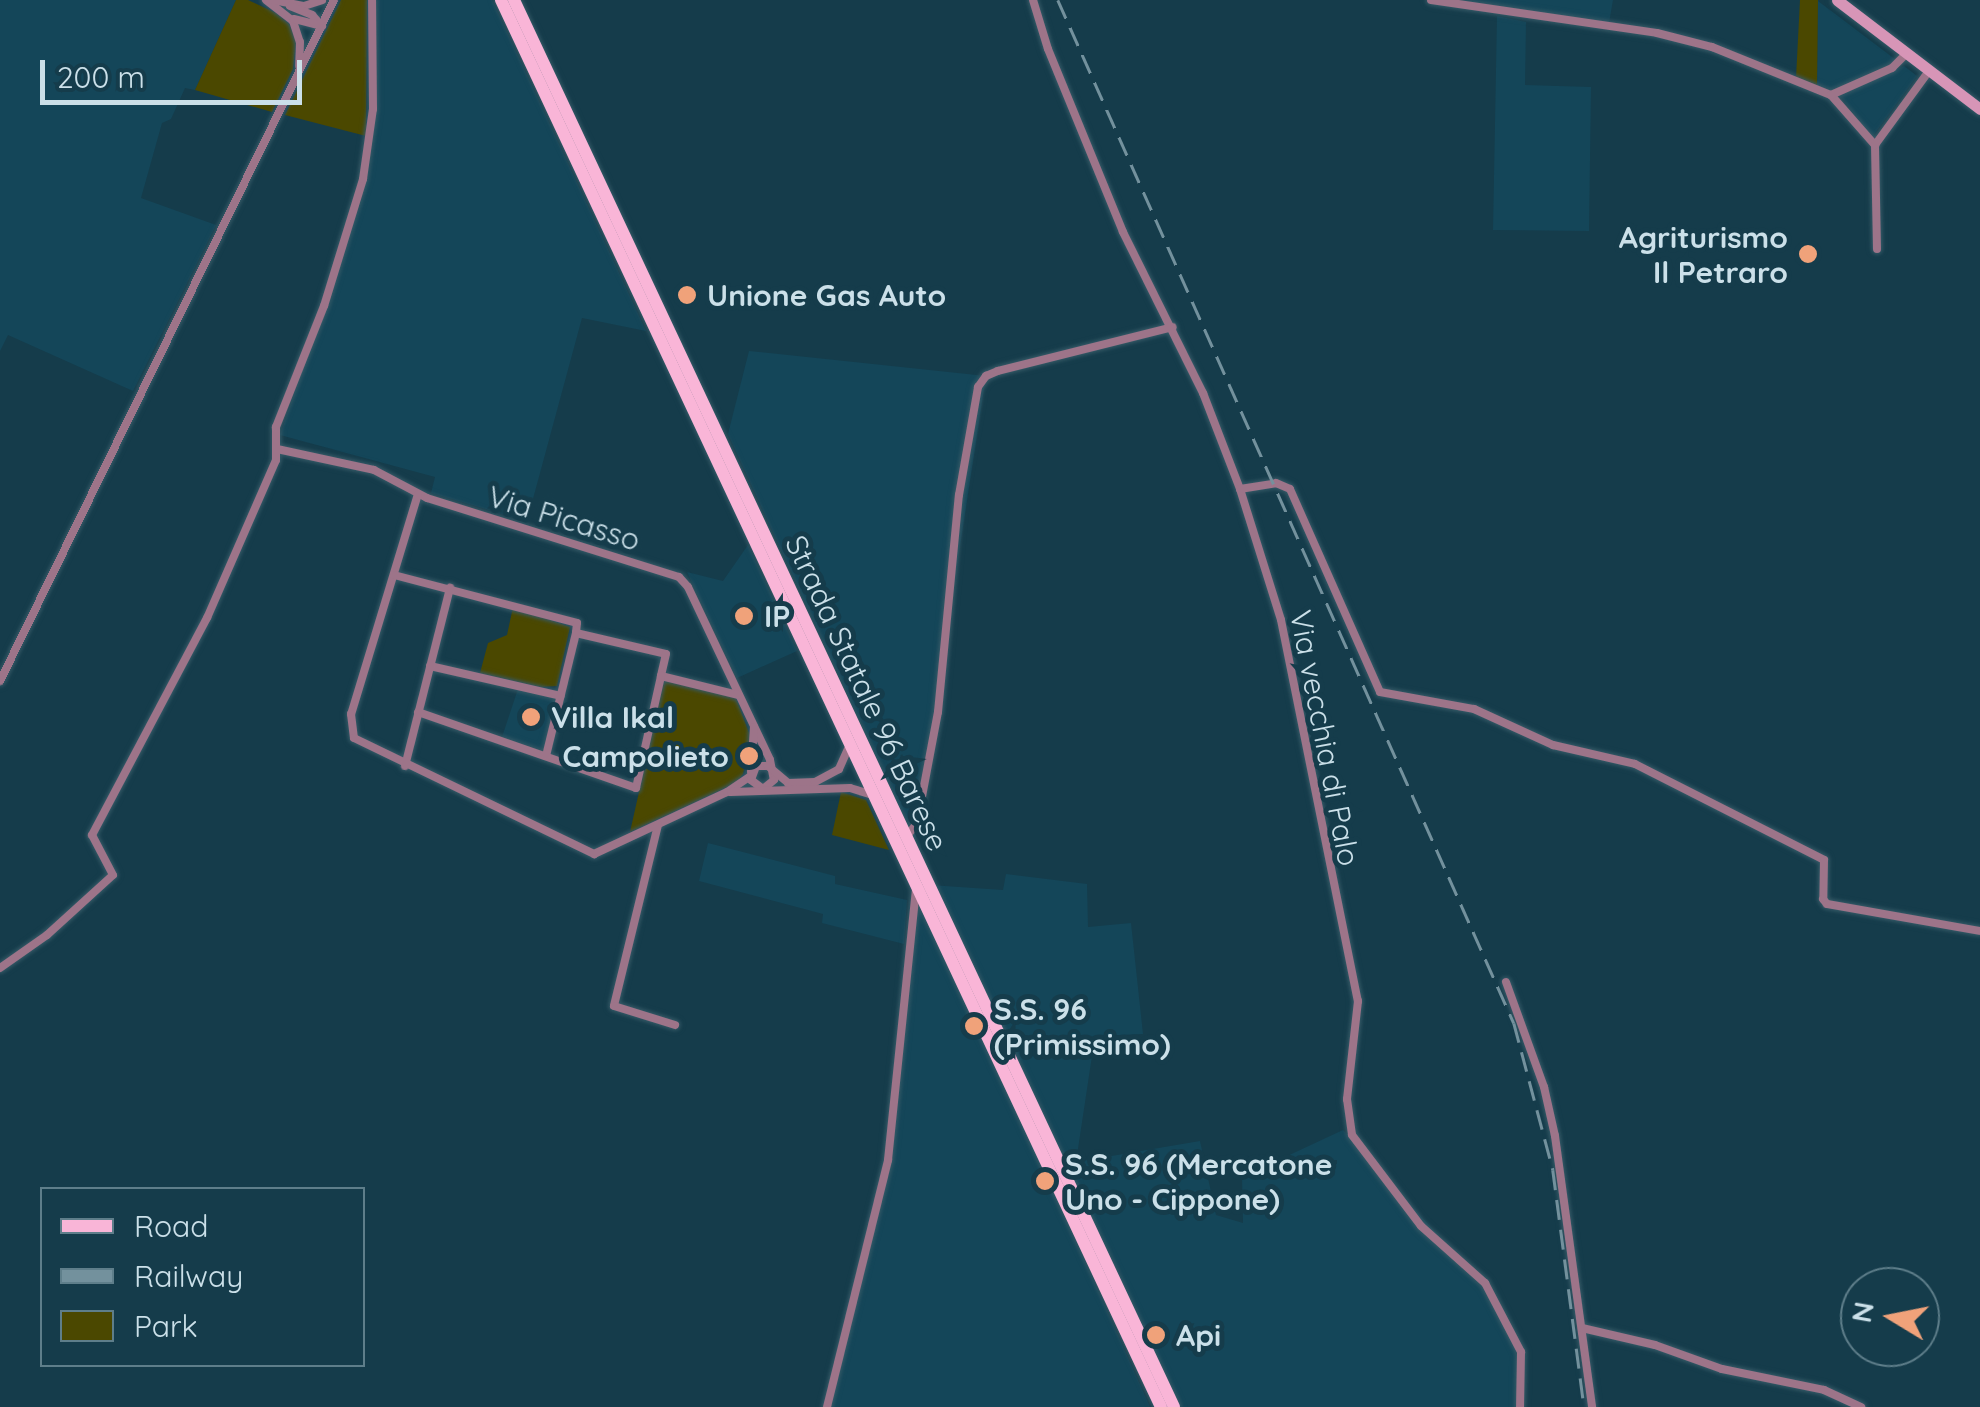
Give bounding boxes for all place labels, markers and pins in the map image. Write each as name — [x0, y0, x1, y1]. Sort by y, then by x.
place label: Agriturismo Il Petraro — [1619, 219, 1788, 290]
marker: Agriturismo Il Petraro — [1797, 243, 1819, 265]
place label: Unione Gas Auto — [707, 277, 946, 313]
marker: Unione Gas Auto — [676, 284, 698, 306]
place label: IP — [764, 598, 790, 634]
marker: IP — [733, 605, 755, 627]
place label: Villa Ikal — [551, 699, 674, 735]
marker: Villa Ikal — [520, 706, 542, 728]
place label: Campolieto — [562, 738, 729, 774]
marker: Campolieto — [738, 745, 760, 767]
place label: S.S. 96 (Primissimo) — [994, 991, 1171, 1062]
marker: S.S. 96 (Primissimo) — [963, 1015, 985, 1037]
place label: S.S. 96 (Mercatone Uno - Cippone) — [1065, 1146, 1332, 1216]
marker: S.S. 96 (Mercatone Uno - Cippone) — [1034, 1170, 1056, 1192]
place label: Api — [1176, 1317, 1221, 1353]
marker: Api — [1145, 1324, 1167, 1346]

